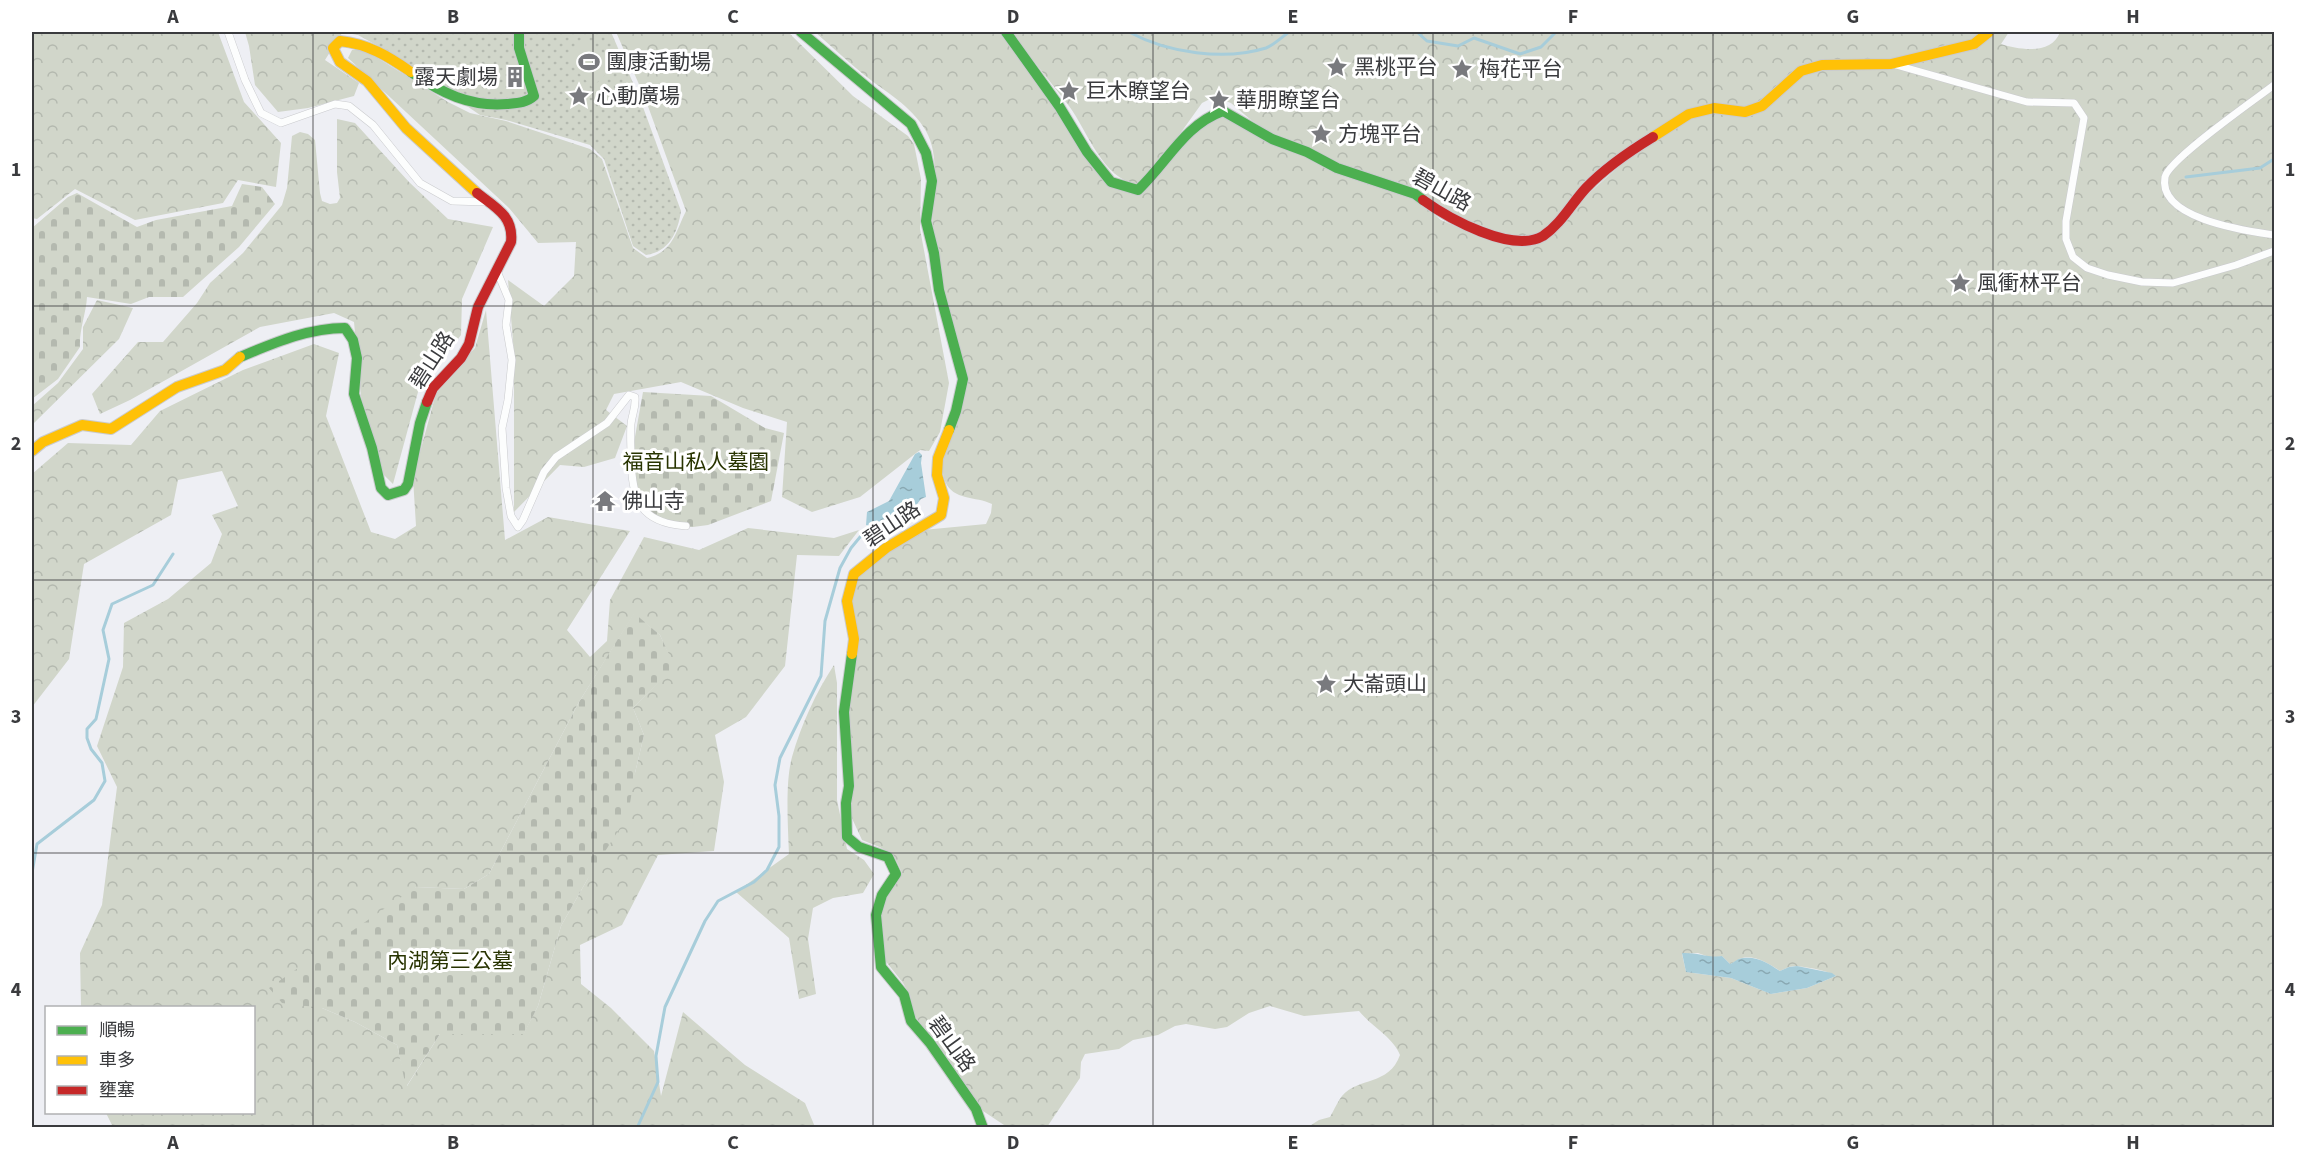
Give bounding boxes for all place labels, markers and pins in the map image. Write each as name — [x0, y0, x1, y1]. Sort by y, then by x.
place label: 團康活動場 — [606, 47, 711, 77]
sports icon: 團康活動場 — [577, 50, 601, 74]
place label: 黑桃平台 — [1354, 52, 1438, 82]
place label: 梅花平台 — [1479, 54, 1563, 84]
place icon: 黑桃平台 — [1325, 55, 1349, 79]
place icon: 梅花平台 — [1450, 57, 1474, 81]
place label: 露天劇場 — [414, 62, 498, 92]
building icon: 露天劇場 — [503, 65, 527, 89]
place label: 巨木瞭望台 — [1086, 76, 1191, 106]
place icon: 巨木瞭望台 — [1057, 79, 1081, 103]
place label: 心動廣場 — [596, 81, 680, 111]
place icon: 心動廣場 — [567, 84, 591, 108]
place label: 華朋瞭望台 — [1236, 85, 1341, 115]
place icon: 華朋瞭望台 — [1207, 88, 1231, 112]
place label: 方塊平台 — [1338, 119, 1422, 149]
place icon: 方塊平台 — [1309, 122, 1333, 146]
place label: 風衝林平台 — [1977, 268, 2082, 298]
place icon: 風衝林平台 — [1948, 271, 1972, 295]
place label: 佛山寺 — [622, 486, 685, 516]
temple icon: 佛山寺 — [593, 489, 617, 513]
place label: 大崙頭山 — [1343, 669, 1427, 699]
place icon: 大崙頭山 — [1314, 672, 1338, 696]

